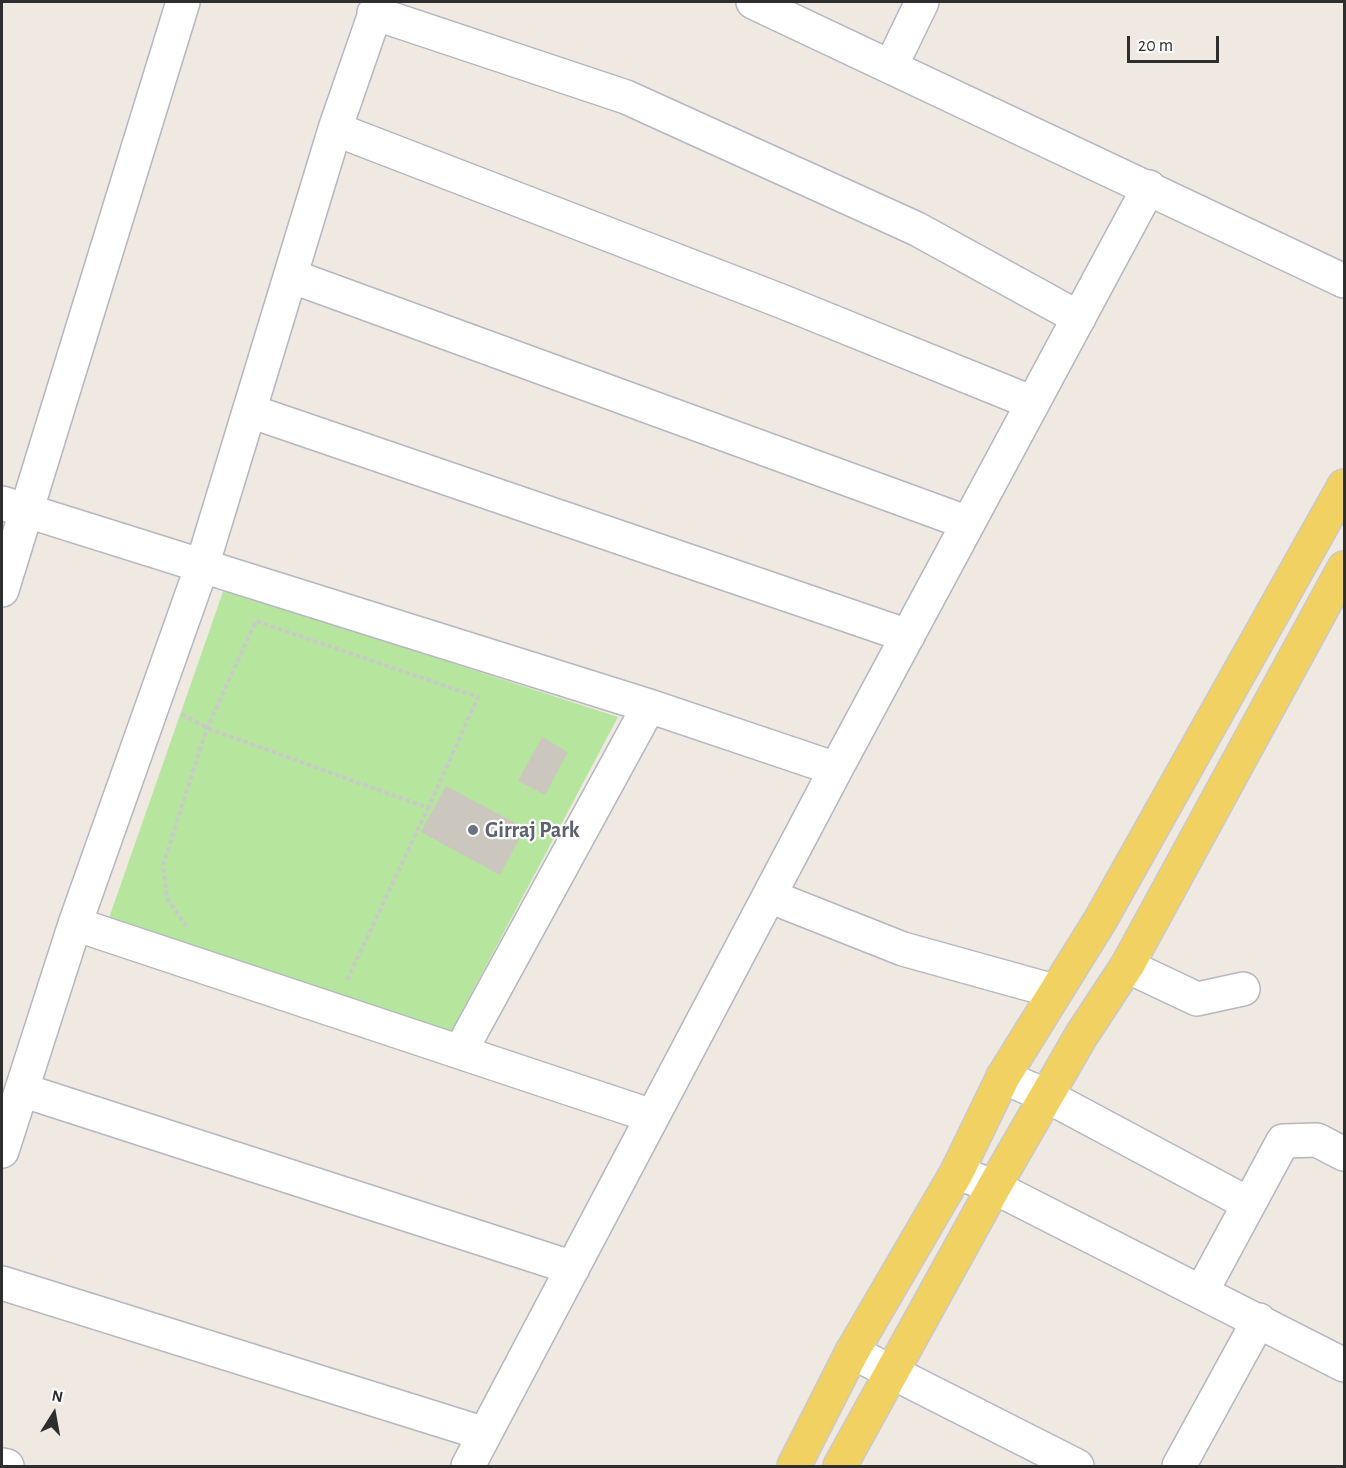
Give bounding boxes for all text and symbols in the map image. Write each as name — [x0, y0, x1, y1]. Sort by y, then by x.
scale bar — [1130, 24, 1222, 62]
text: 20 m — [1138, 37, 1173, 55]
place label: Girraj Park — [485, 817, 580, 843]
marker: Girraj Park — [466, 823, 480, 837]
north arrow — [24, 1384, 84, 1444]
text: N — [50, 1387, 64, 1405]

